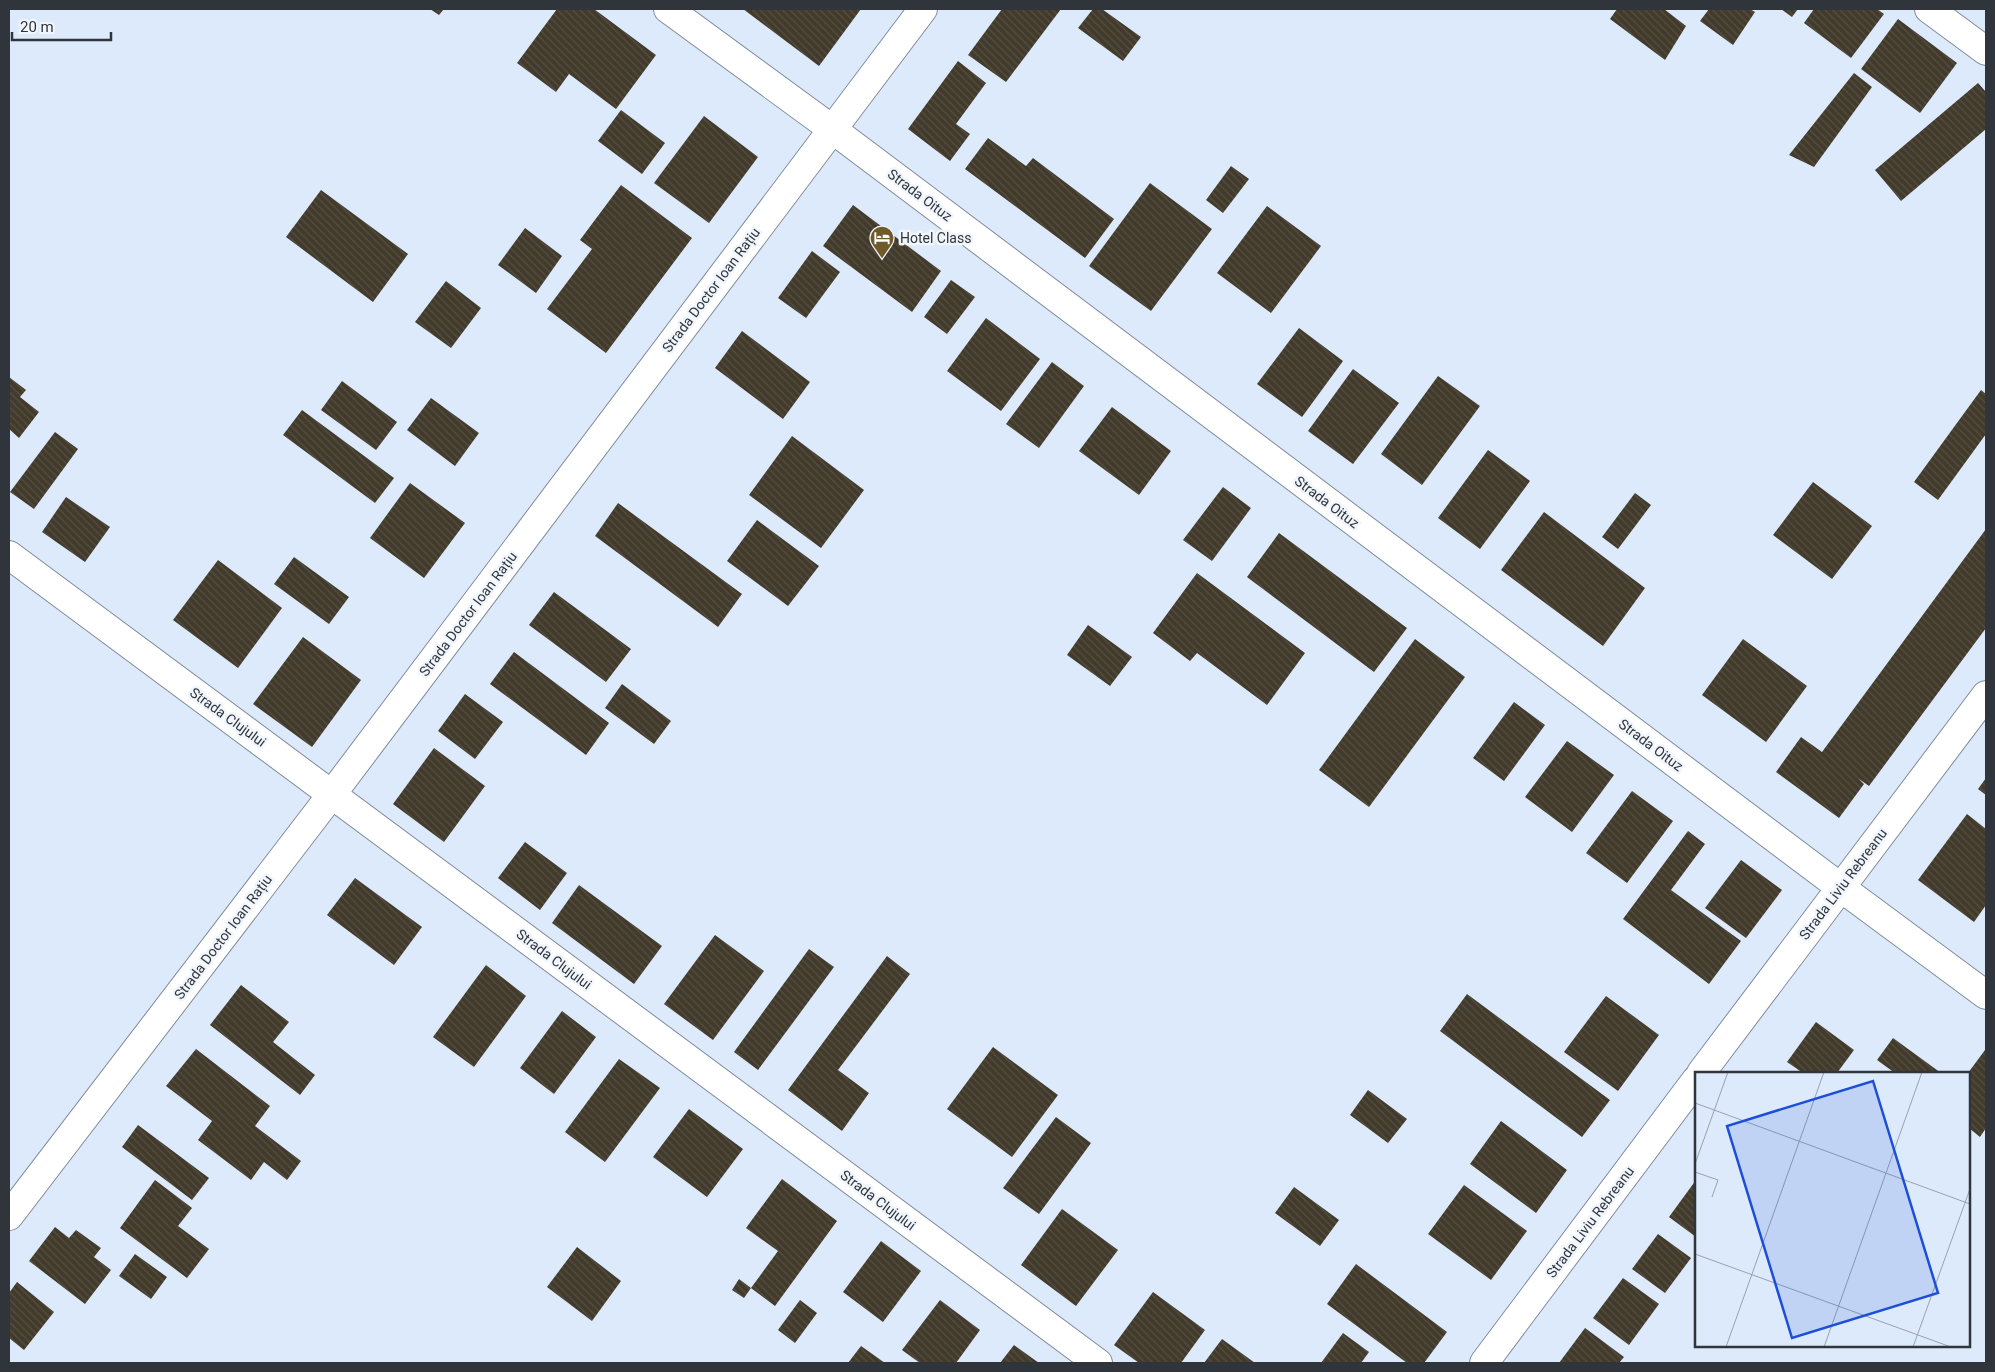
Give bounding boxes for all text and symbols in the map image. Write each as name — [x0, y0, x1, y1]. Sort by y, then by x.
scale bar — [12, 10, 111, 42]
text: 20 m — [20, 18, 54, 36]
street label: Strada Oituz — [885, 166, 955, 224]
street label: Strada Doctor Ioan Rațiu — [659, 225, 764, 356]
hotel icon: Hotel Class — [869, 225, 895, 259]
place label: Hotel Class — [900, 230, 971, 246]
street label: Strada Oituz — [1292, 473, 1362, 531]
street label: Strada Doctor Ioan Rațiu — [416, 549, 521, 680]
street label: Strada Clujului — [187, 684, 269, 750]
street label: Strada Oituz — [1616, 716, 1686, 774]
street label: Strada Liviu Rebreanu — [1796, 825, 1890, 943]
street label: Strada Doctor Ioan Rațiu — [171, 872, 276, 1003]
street label: Strada Clujului — [513, 926, 595, 992]
inset map — [1695, 1072, 1970, 1347]
street label: Strada Liviu Rebreanu — [1543, 1163, 1637, 1281]
street label: Strada Clujului — [837, 1167, 919, 1233]

